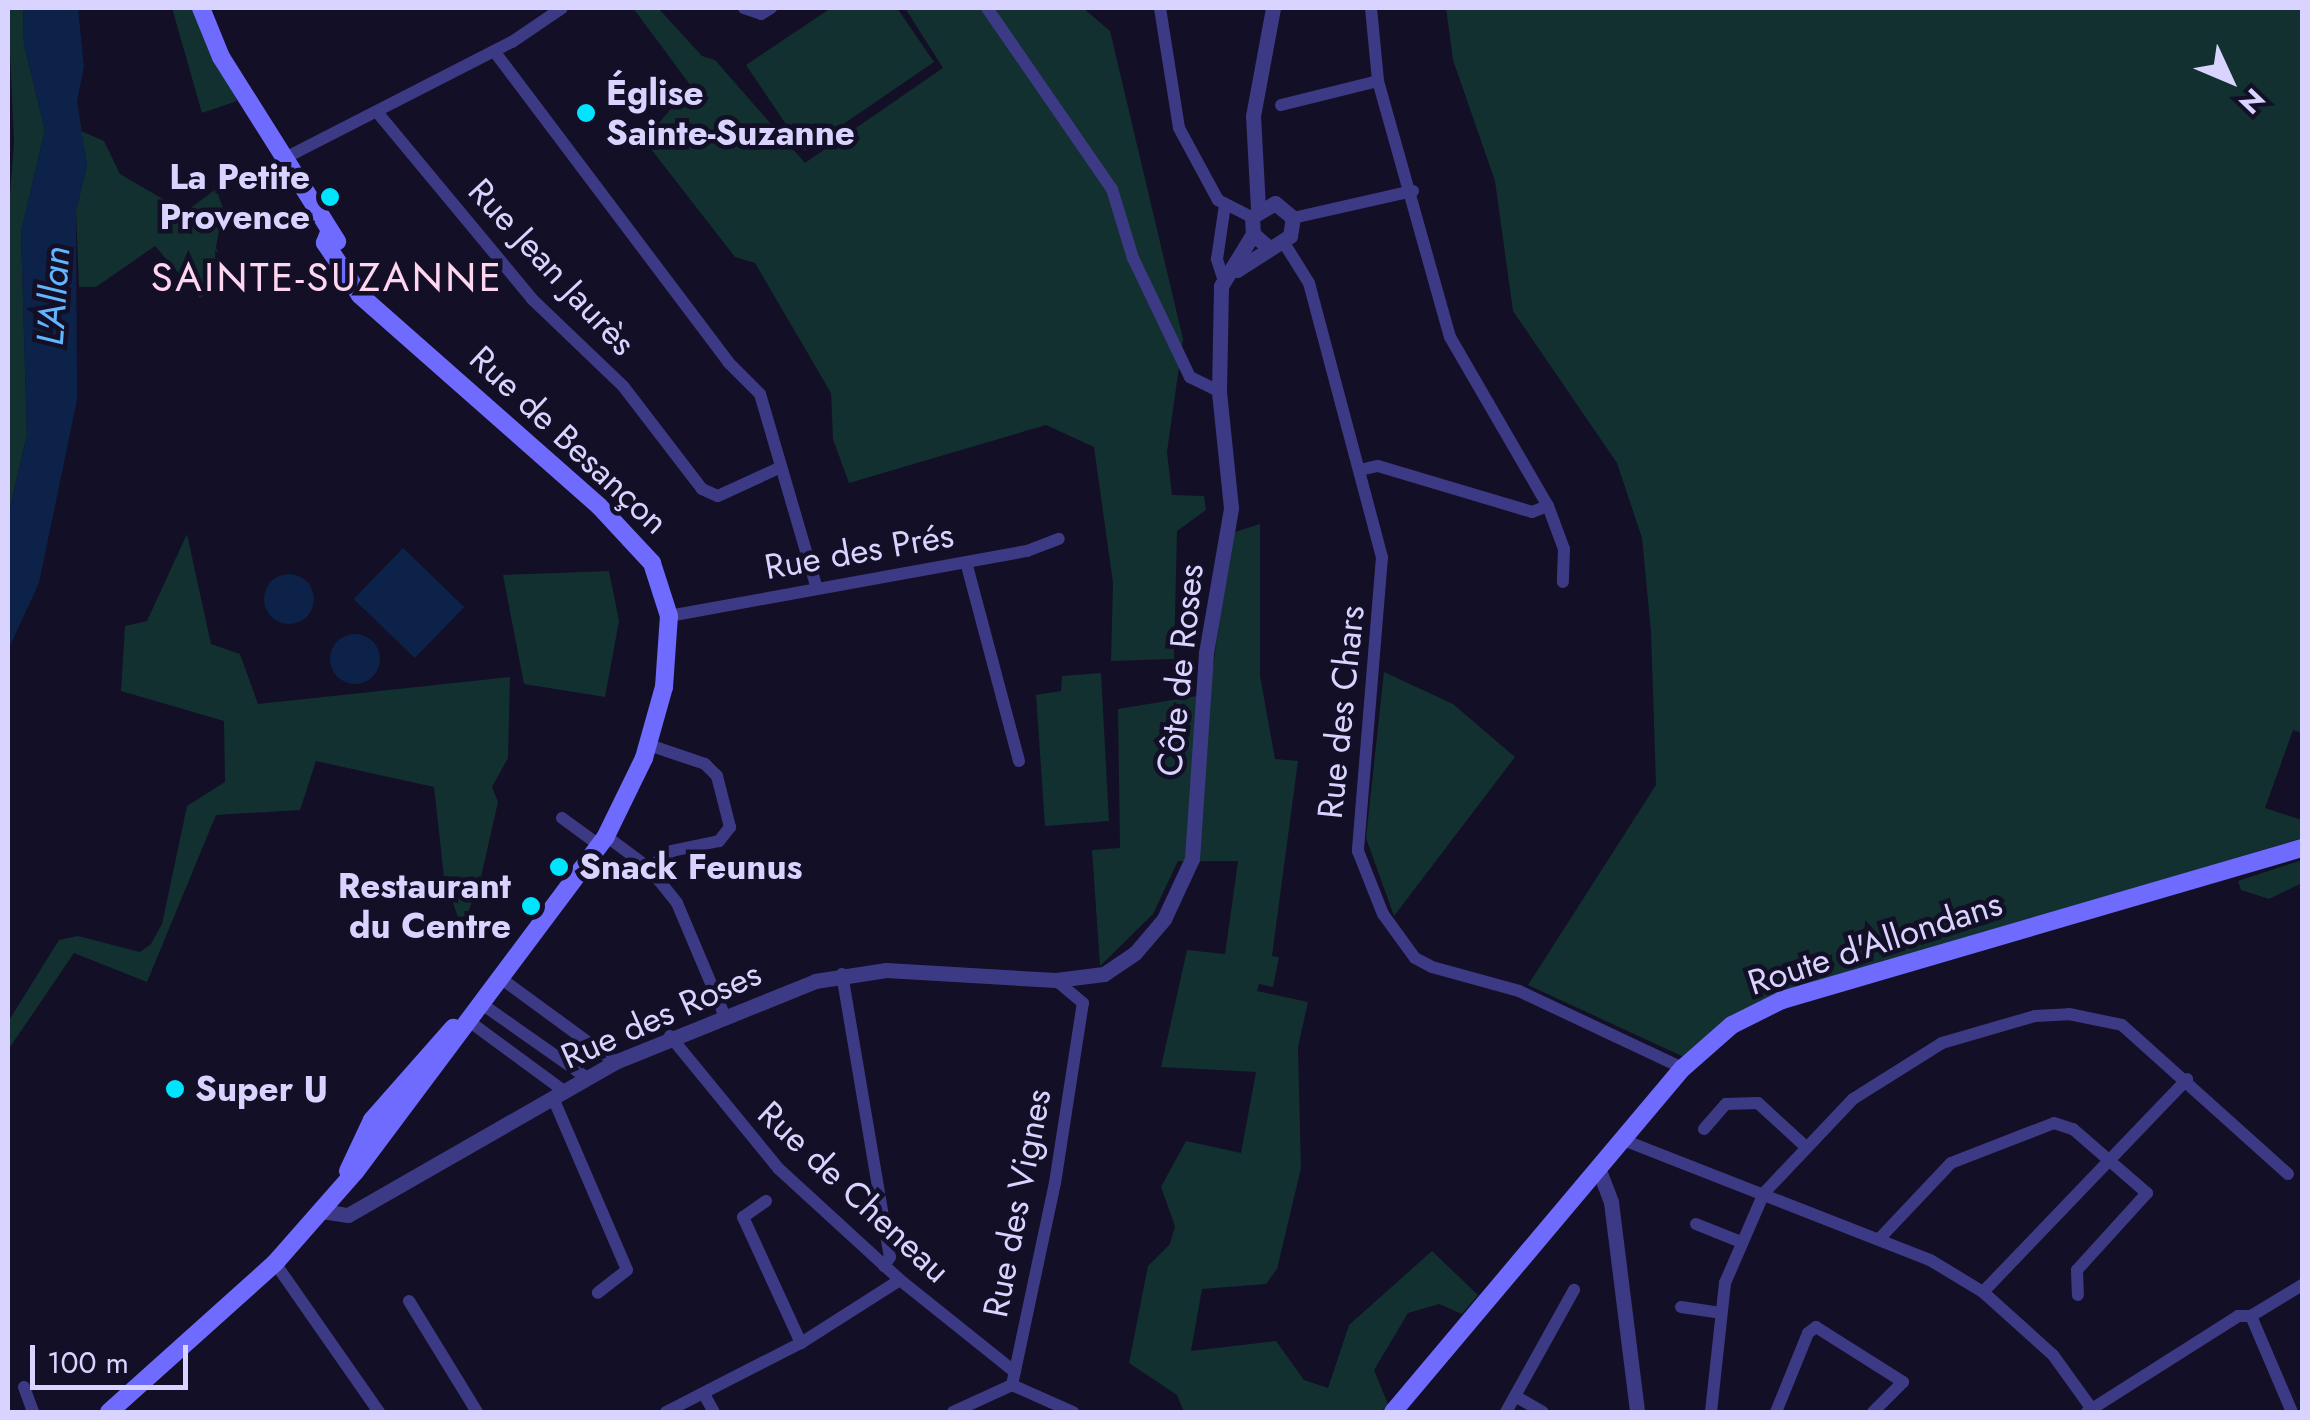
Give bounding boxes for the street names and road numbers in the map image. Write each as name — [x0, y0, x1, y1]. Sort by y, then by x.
street label: Rue Jean Jaurès — [460, 170, 644, 364]
street label: Rue de Besançon — [461, 337, 677, 543]
street label: Rue des Prés — [761, 514, 957, 588]
street label: Côte de Roses — [1148, 562, 1212, 778]
street label: Rue des Chars — [1309, 603, 1373, 821]
street label: Route d'Allondans — [1743, 882, 2007, 1004]
street label: Rue des Roses — [555, 952, 767, 1078]
street label: Rue des Vignes — [974, 1085, 1060, 1321]
street label: Rue de Cheneau — [749, 1092, 959, 1292]

